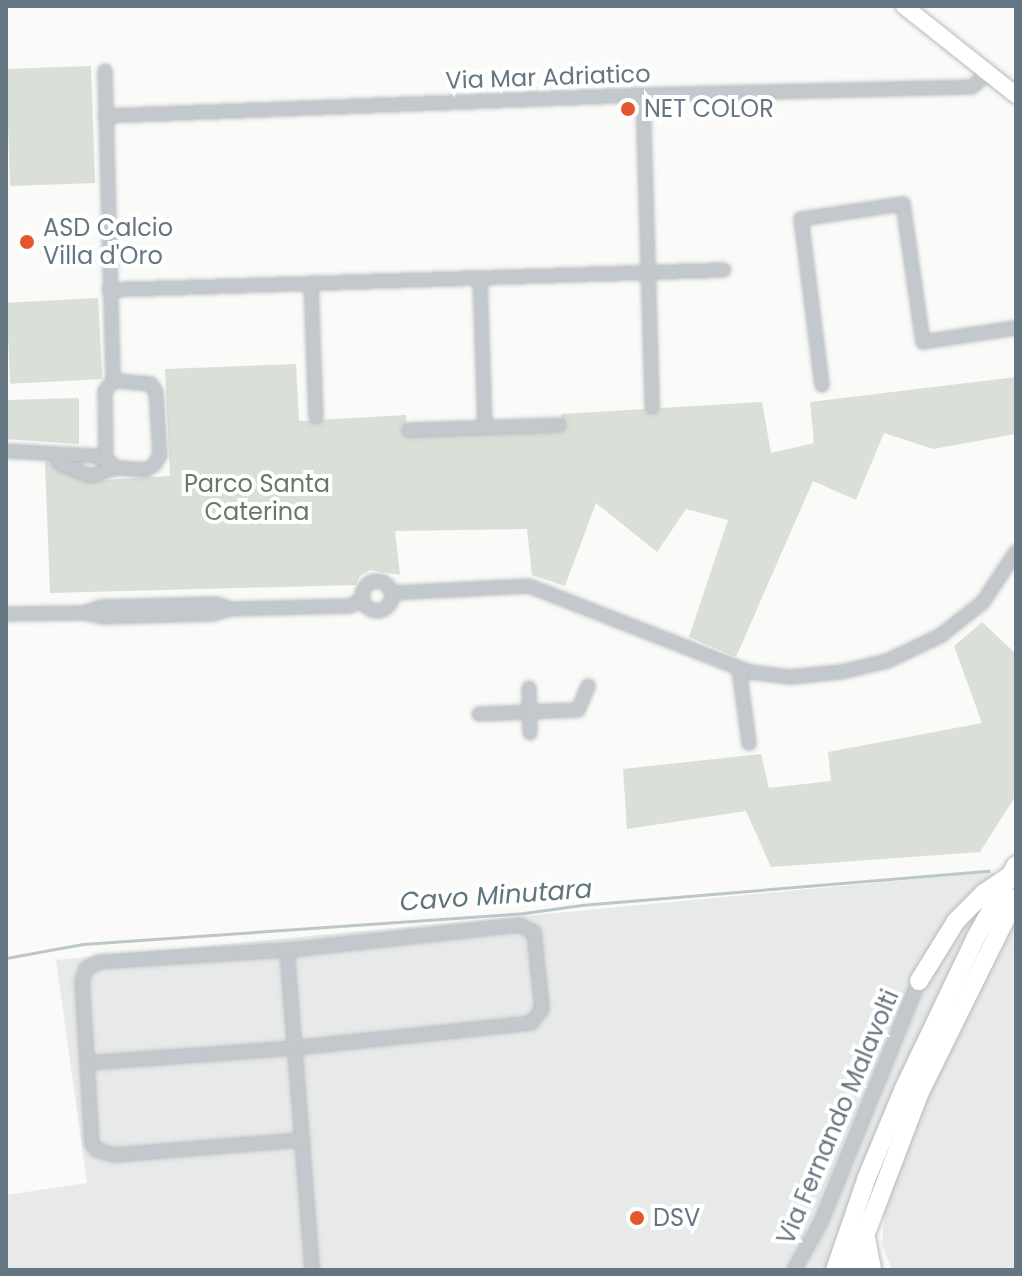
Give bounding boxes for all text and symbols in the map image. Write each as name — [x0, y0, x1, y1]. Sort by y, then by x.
street label: Via Mar Adriatico — [445, 59, 651, 95]
place label: NET COLOR — [644, 95, 774, 123]
marker: NET COLOR — [619, 100, 637, 118]
place label: ASD Calcio Villa d'Oro — [43, 214, 173, 270]
marker: ASD Calcio Villa d'Oro — [18, 233, 36, 251]
park label: Parco Santa Caterina — [184, 470, 330, 526]
water label: Cavo Minutara — [399, 874, 593, 918]
street label: Via Fernando Malavolti — [771, 985, 905, 1249]
place label: DSV — [653, 1204, 700, 1232]
marker: DSV — [628, 1209, 646, 1227]

